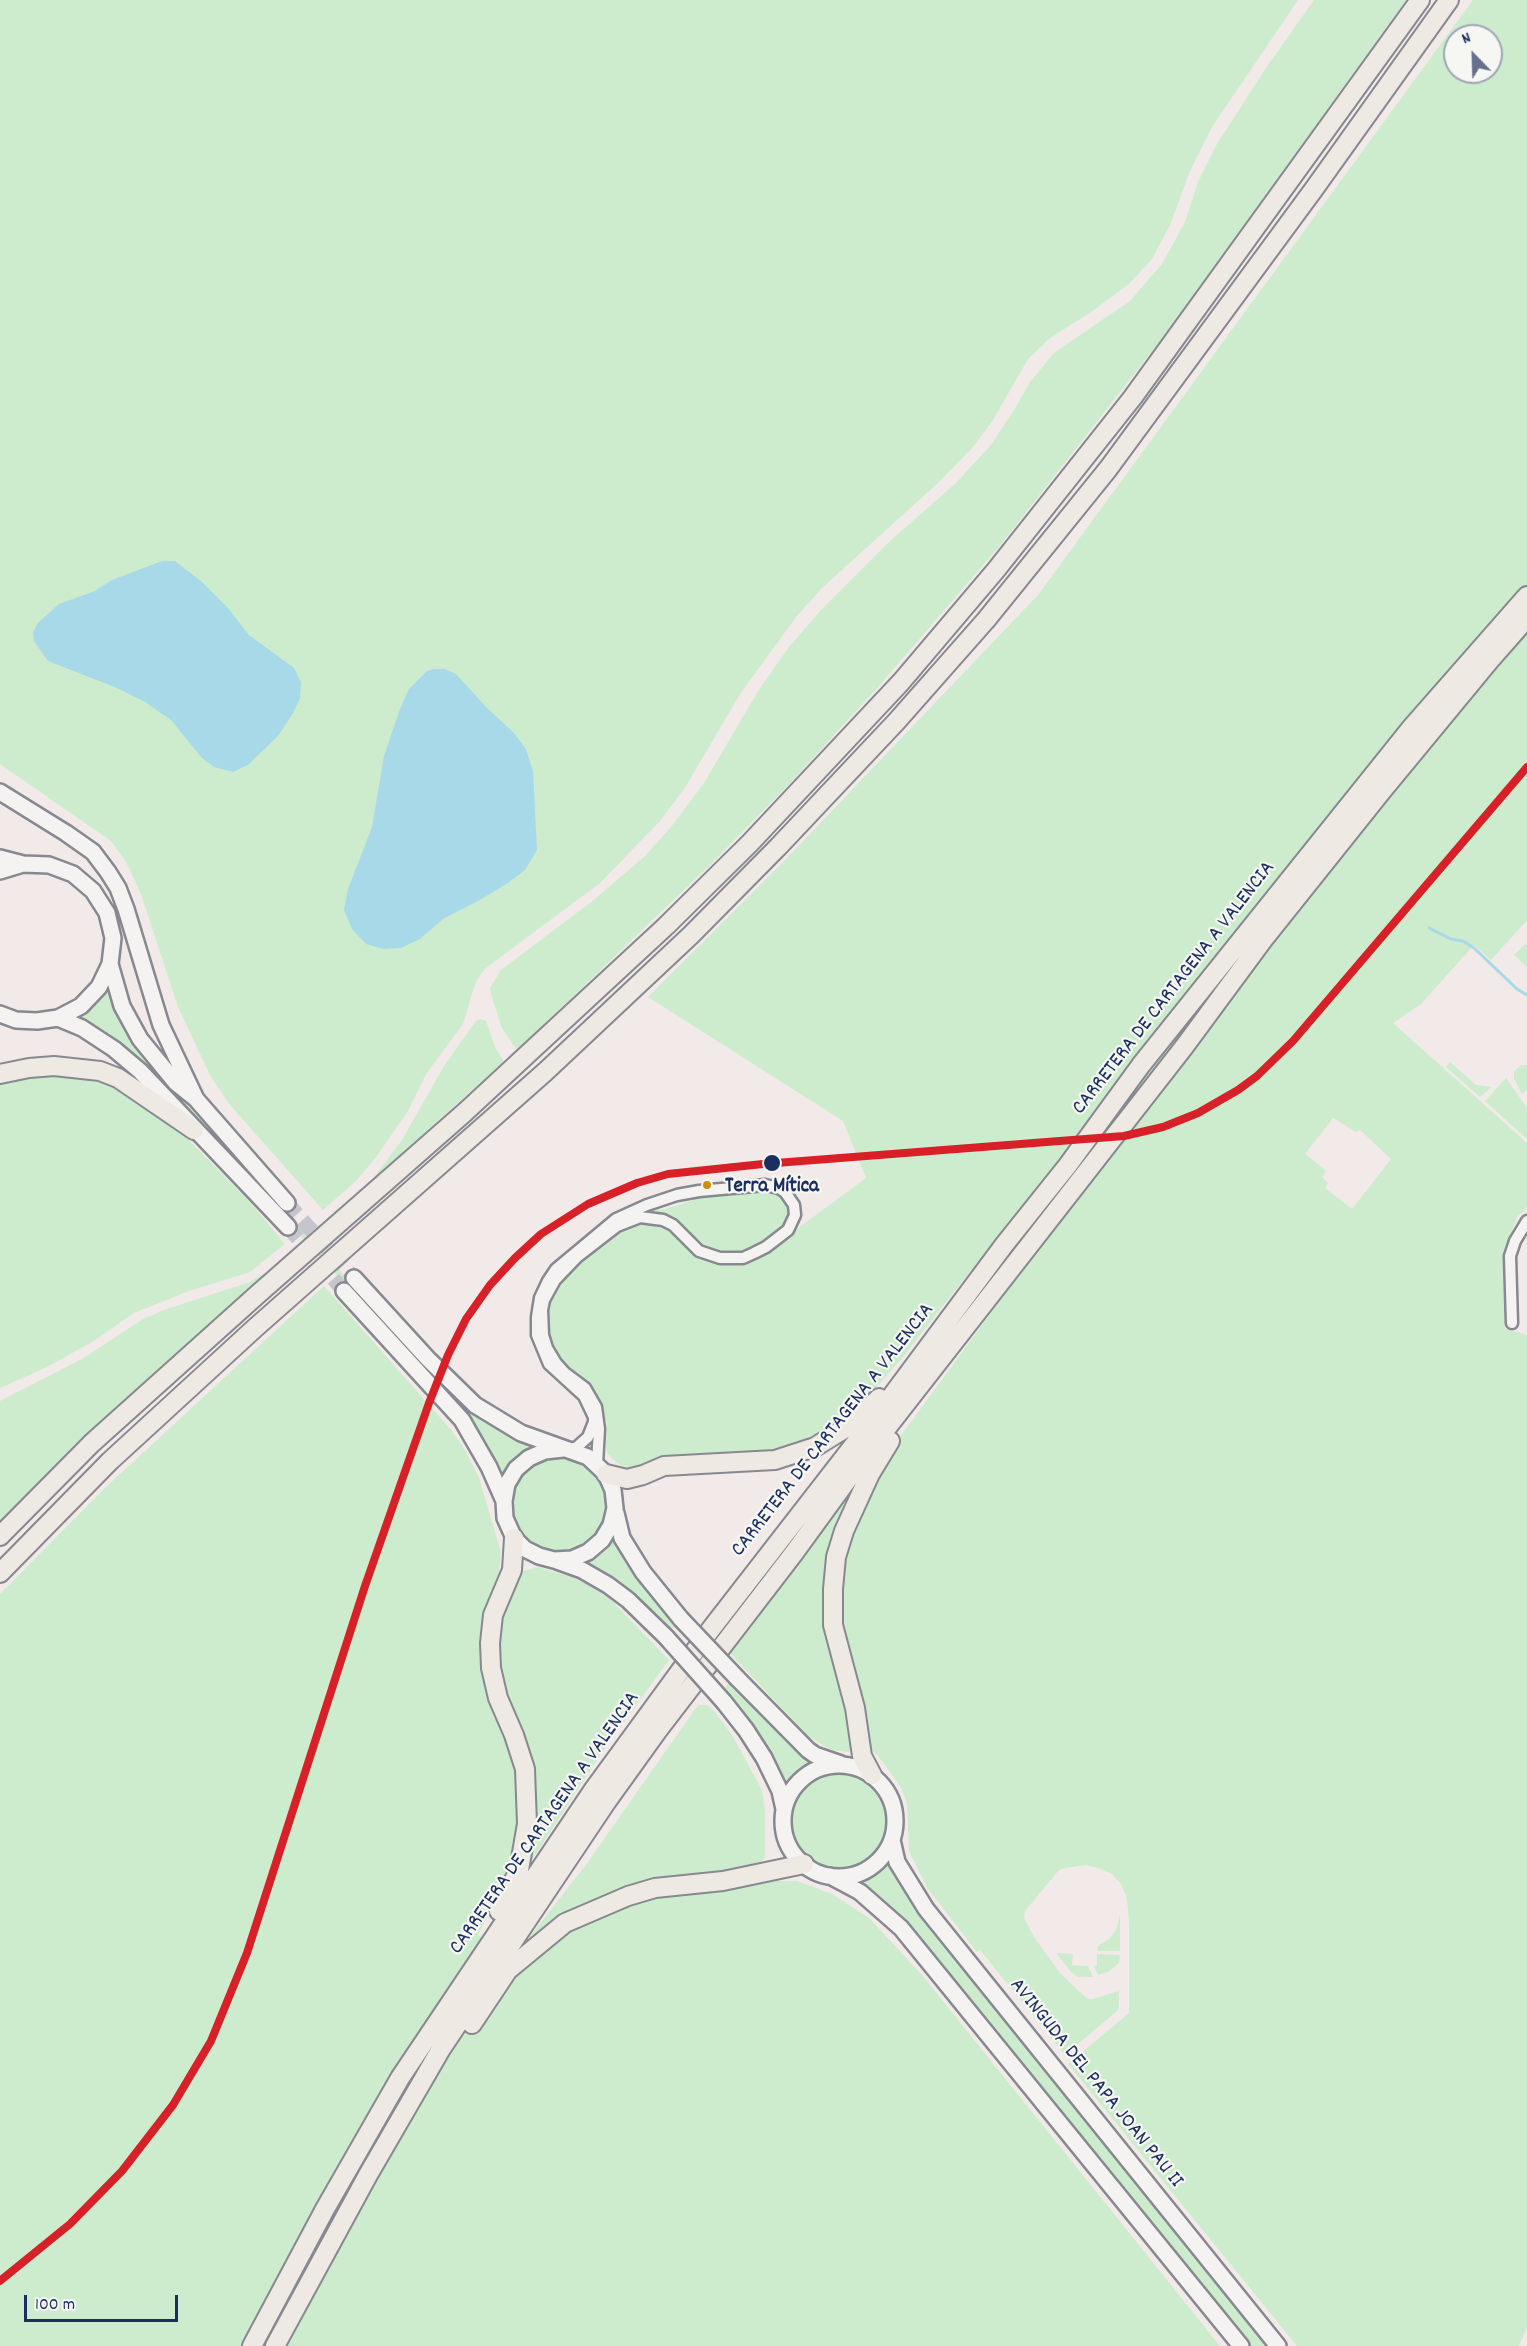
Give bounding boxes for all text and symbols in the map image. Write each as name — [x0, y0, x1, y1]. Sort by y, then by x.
north arrow — [1443, 24, 1503, 84]
text: N — [1458, 27, 1475, 51]
street label: CARRETERA DE CARTAGENA A VALENCIA — [1068, 857, 1282, 1121]
marker: Terra Mítica — [762, 1153, 782, 1173]
place label: Terra Mítica — [725, 1175, 819, 1201]
unlabelled marker — [701, 1179, 713, 1191]
street label: CARRETERA DE CARTAGENA A VALENCIA — [727, 1299, 941, 1563]
street label: CARRETERA DE CARTAGENA A VALENCIA — [445, 1688, 647, 1960]
street label: AVINGUDA DEL PAPA JOAN PAU II — [1003, 1974, 1187, 2194]
scale bar — [27, 2283, 182, 2321]
text: 100 m — [35, 2293, 75, 2318]

